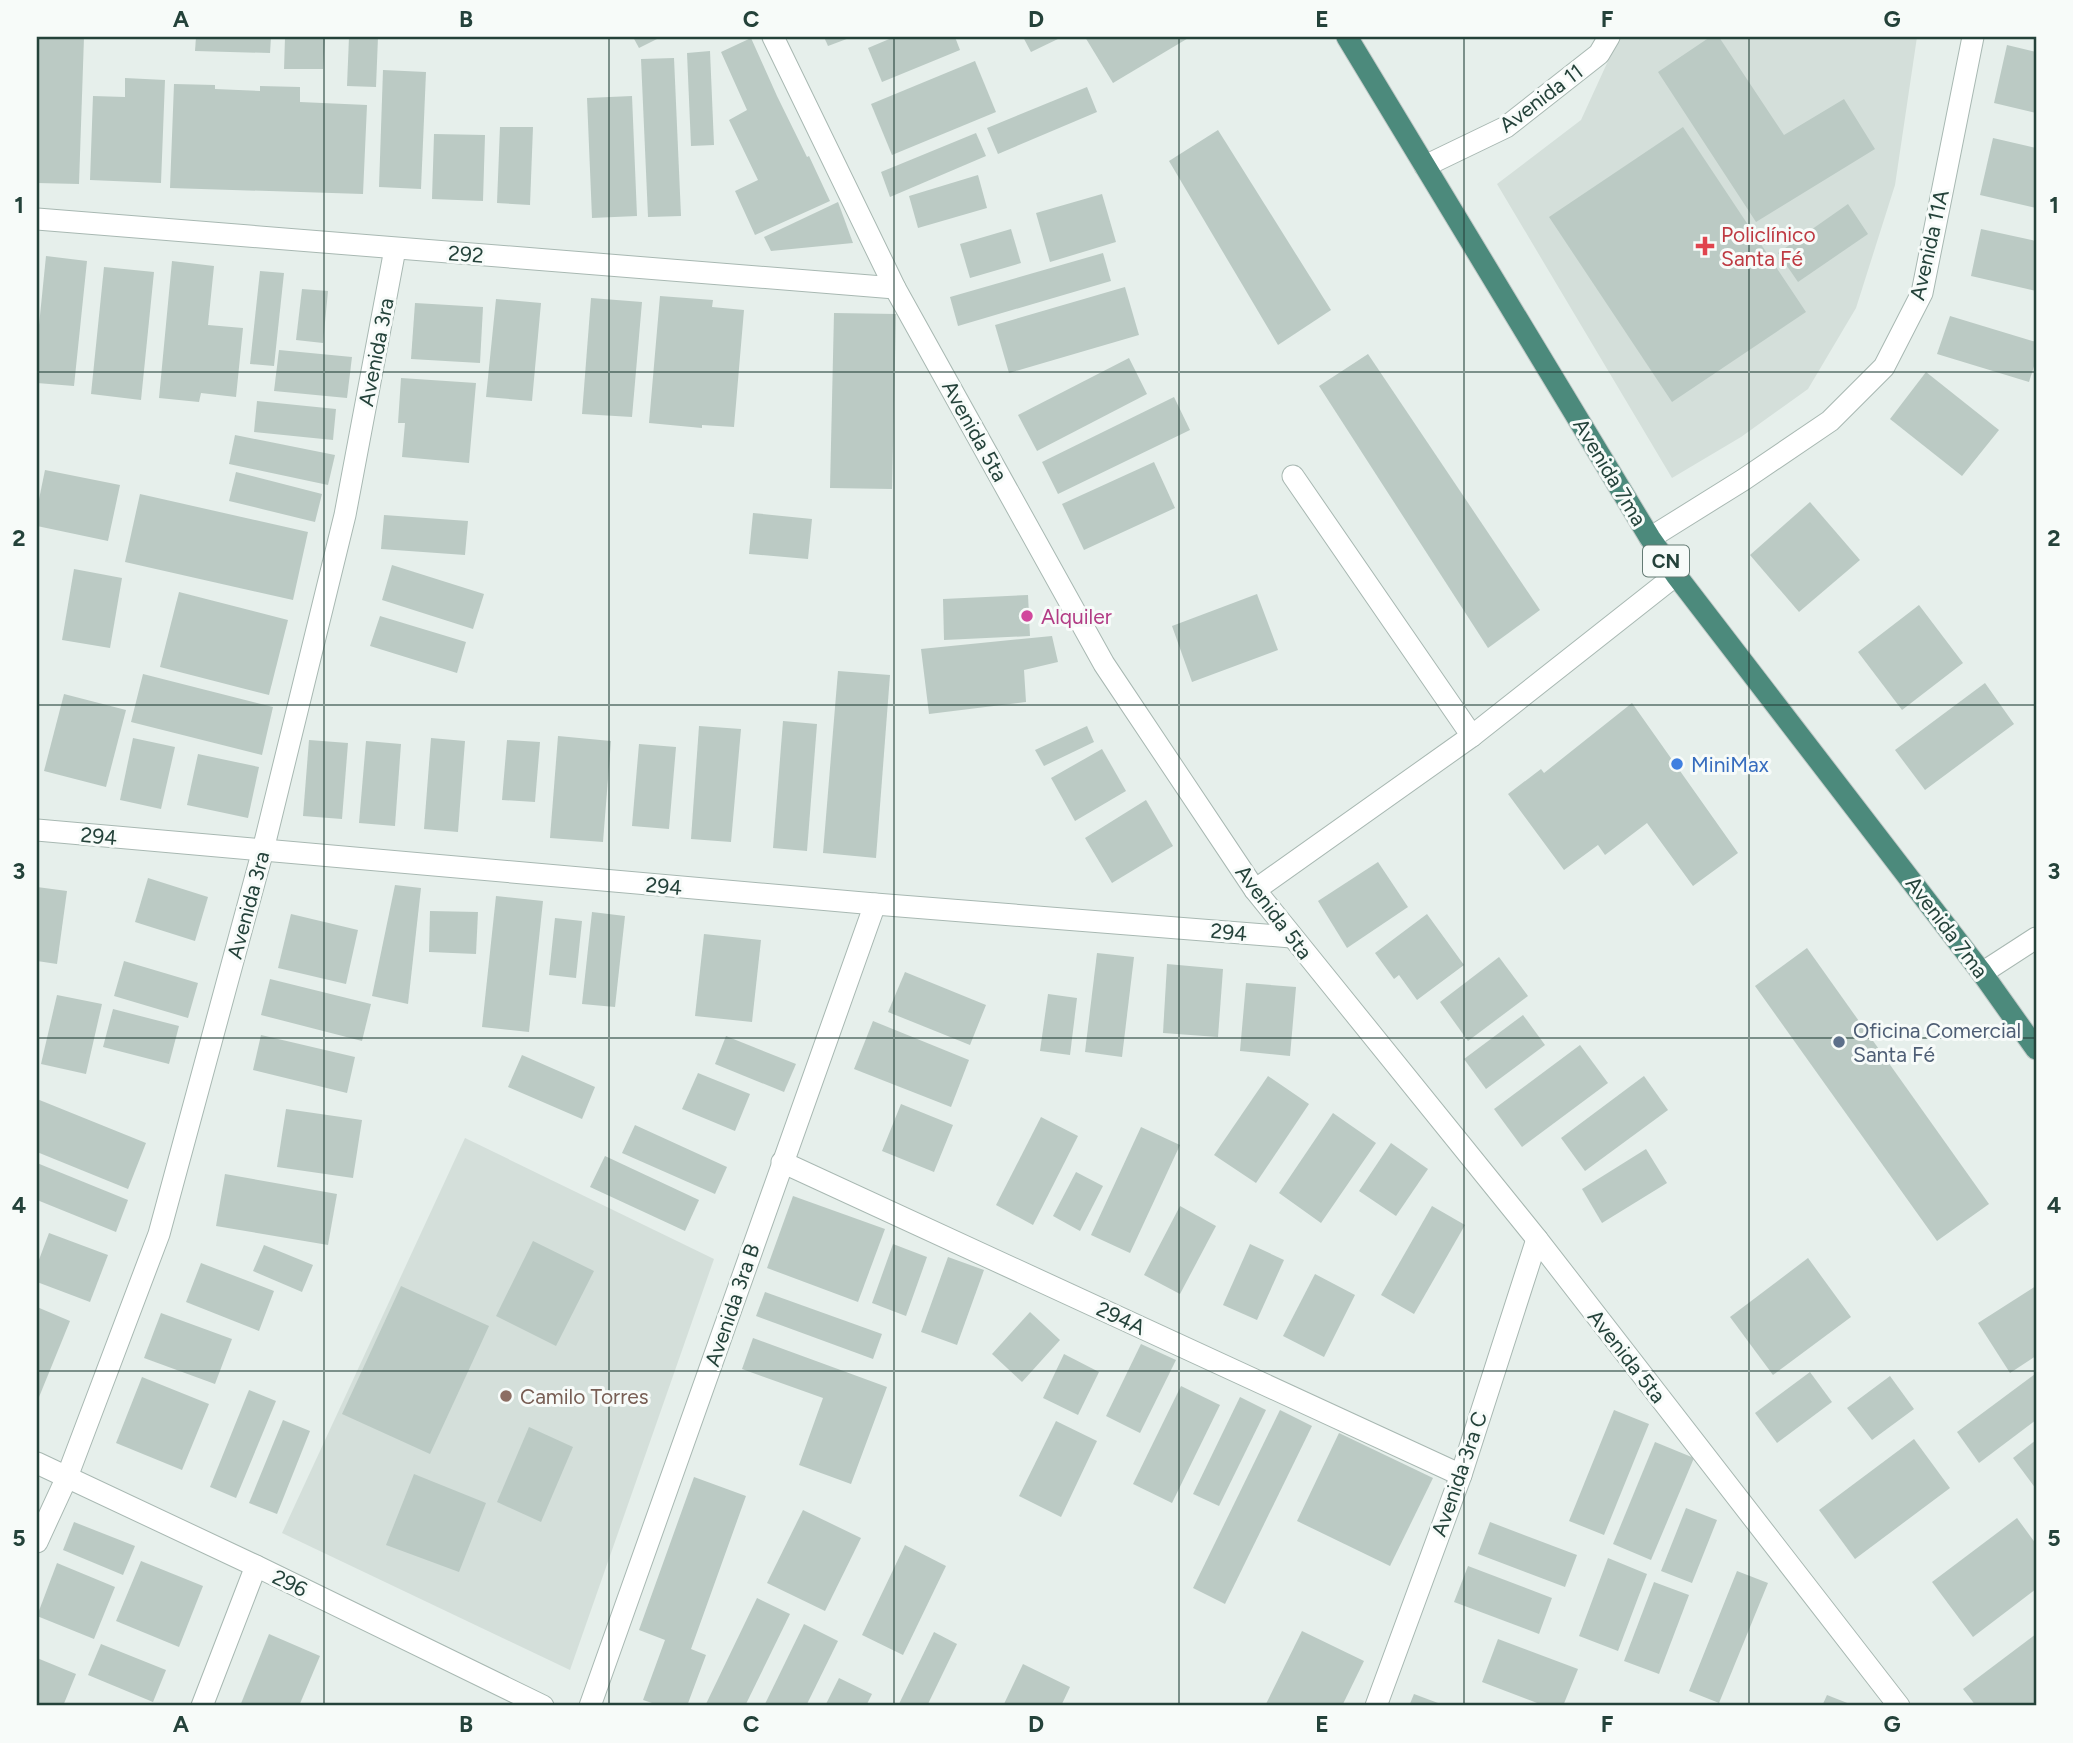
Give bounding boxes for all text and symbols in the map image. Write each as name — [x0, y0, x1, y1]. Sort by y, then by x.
text: A — [173, 5, 190, 33]
text: B — [459, 5, 473, 33]
text: C — [743, 5, 760, 33]
text: D — [1028, 5, 1044, 33]
text: E — [1315, 5, 1329, 33]
text: F — [1601, 5, 1614, 33]
text: G — [1883, 5, 1901, 33]
street label: Avenida 11 — [1494, 58, 1588, 138]
street label: Avenida 11A — [1904, 187, 1954, 303]
text: 1 — [14, 191, 24, 219]
text: 1 — [2049, 191, 2059, 219]
place label: Policlínico Santa Fé — [1721, 222, 1816, 271]
marker: Policlínico Santa Fé — [1695, 236, 1715, 256]
street label: 292 — [447, 240, 485, 268]
street label: Avenida 3ra — [353, 296, 399, 408]
street label: Avenida 5ta — [937, 376, 1013, 486]
street label: Avenida 7ma — [1568, 414, 1652, 530]
text: 2 — [12, 524, 26, 552]
text: 2 — [2047, 524, 2061, 552]
road number: CN — [1643, 546, 1689, 576]
place label: Alquiler — [1041, 604, 1112, 629]
marker: Alquiler — [1019, 608, 1035, 624]
place label: MiniMax — [1691, 752, 1769, 777]
marker: MiniMax — [1669, 756, 1685, 772]
street label: 294 — [80, 822, 118, 850]
street label: Avenida 3ra — [222, 849, 274, 961]
text: 3 — [13, 857, 25, 885]
text: 3 — [2048, 857, 2060, 885]
street label: Avenida 5ta — [1230, 860, 1318, 964]
street label: Avenida 7ma — [1901, 871, 1993, 983]
street label: 294 — [645, 872, 683, 900]
street label: 294 — [1210, 918, 1248, 946]
place label: Oficina Comercial Santa Fé — [1853, 1018, 2021, 1067]
marker: Oficina Comercial Santa Fé — [1831, 1034, 1847, 1050]
text: 4 — [12, 1191, 26, 1219]
text: 4 — [2047, 1191, 2061, 1219]
street label: Avenida 3ra B — [699, 1240, 765, 1370]
street label: 294A — [1093, 1296, 1149, 1340]
street label: Avenida 5ta — [1583, 1304, 1671, 1408]
place label: Camilo Torres — [520, 1384, 649, 1409]
marker: Camilo Torres — [498, 1388, 514, 1404]
street label: Avenida 3ra C — [1426, 1408, 1492, 1540]
text: 5 — [12, 1524, 26, 1552]
text: 5 — [2047, 1524, 2061, 1552]
street label: 296 — [269, 1564, 312, 1602]
text: A — [173, 1710, 190, 1738]
text: B — [459, 1710, 473, 1738]
text: C — [743, 1710, 760, 1738]
text: D — [1028, 1710, 1044, 1738]
text: E — [1315, 1710, 1329, 1738]
text: F — [1601, 1710, 1614, 1738]
text: G — [1883, 1710, 1901, 1738]

